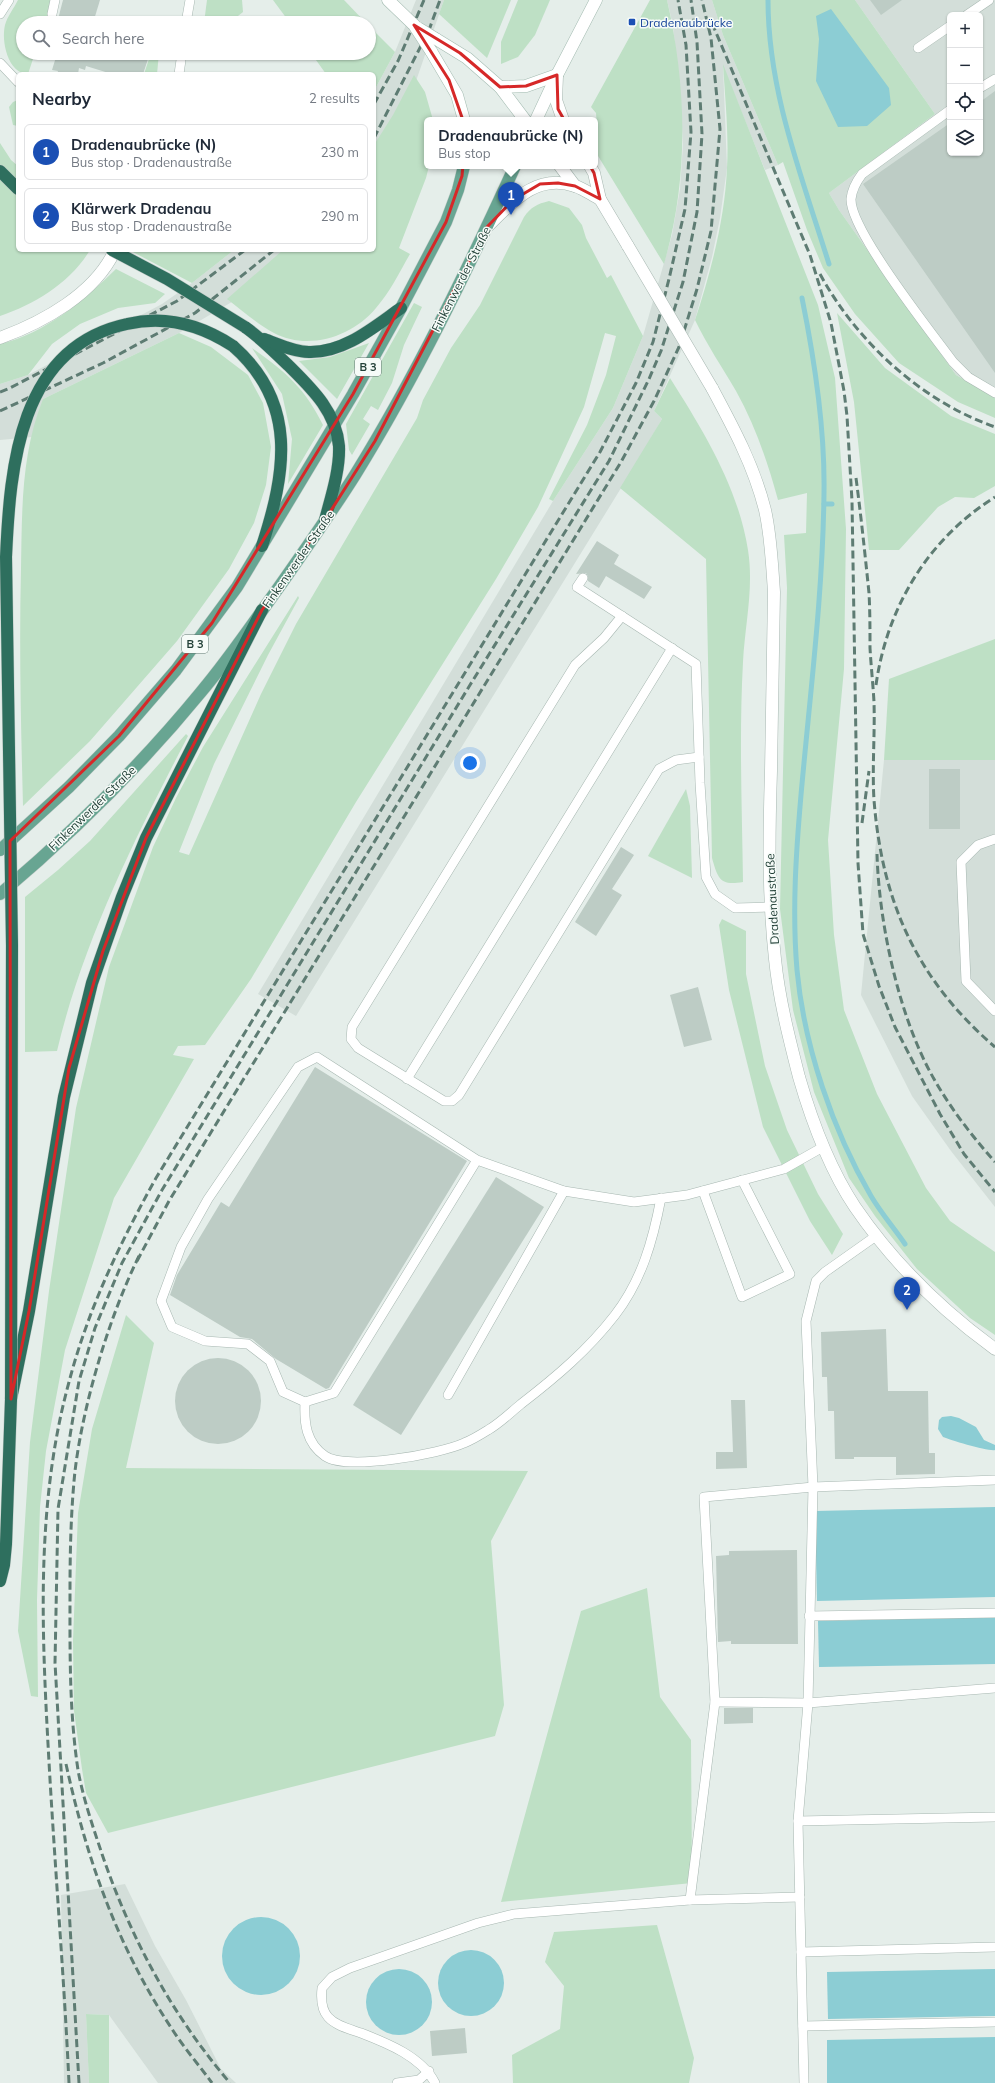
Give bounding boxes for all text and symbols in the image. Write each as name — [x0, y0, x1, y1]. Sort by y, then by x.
map controls — [947, 12, 983, 156]
button: + — [947, 12, 983, 48]
place label: Dradenaubrücke — [640, 15, 732, 30]
search box — [16, 16, 376, 60]
marker: Dradenaubrücke — [627, 17, 637, 27]
icon: search — [30, 27, 52, 49]
text: Search here — [62, 29, 144, 48]
button: − — [947, 48, 983, 84]
button: locate — [947, 84, 983, 120]
text: Nearby — [32, 88, 91, 109]
text: 2 results — [309, 90, 360, 106]
popup — [424, 117, 598, 169]
button: layers — [947, 120, 983, 156]
text: Dradenaubrücke (N) — [438, 126, 584, 145]
text: Dradenaubrücke (N) — [71, 135, 217, 154]
text: 1 — [42, 144, 50, 160]
text: 230 m — [321, 144, 359, 160]
text: Bus stop — [438, 145, 491, 161]
text: Bus stop · Dradenaustraße — [71, 154, 232, 170]
pin: 1 — [498, 182, 524, 215]
text: Klärwerk Dradenau — [71, 199, 212, 218]
text: 2 — [42, 208, 50, 224]
text: 290 m — [321, 208, 359, 224]
text: Bus stop · Dradenaustraße — [71, 218, 232, 234]
street label: Finkenwerder Straße — [428, 224, 494, 334]
road number: B 3 — [355, 358, 381, 376]
street label: Finkenwerder Straße — [259, 507, 337, 611]
road number: B 3 — [182, 635, 208, 653]
your location — [460, 753, 480, 773]
street label: Finkenwerder Straße — [45, 762, 139, 854]
street label: Dradenaustraße — [762, 853, 782, 945]
pin: 2 — [894, 1277, 920, 1310]

